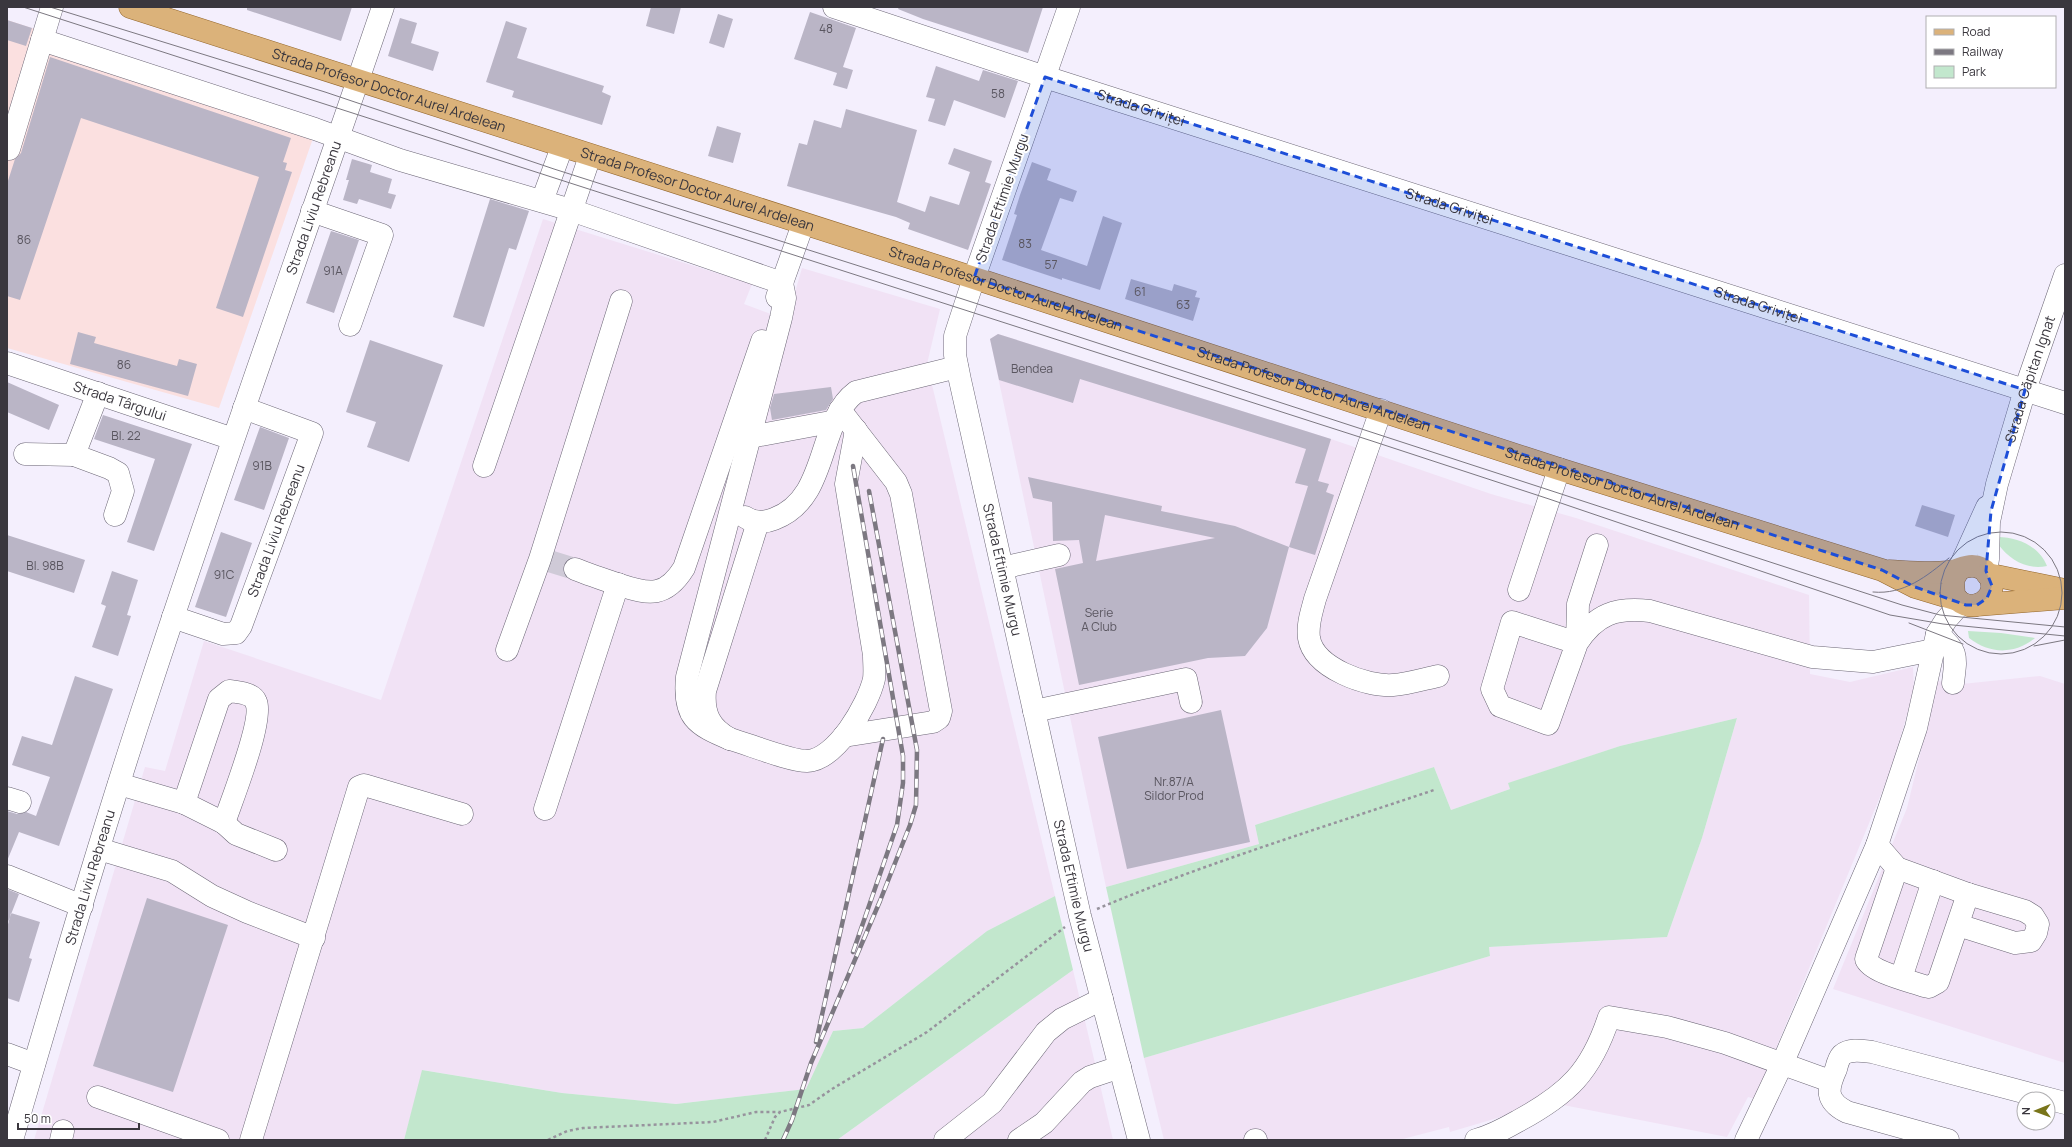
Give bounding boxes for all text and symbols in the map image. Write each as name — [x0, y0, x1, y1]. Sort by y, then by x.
legend — [1926, 16, 2056, 88]
house number: 48 — [819, 20, 833, 37]
text: Road — [1962, 23, 1990, 40]
street label: Strada Profesor Doctor Aurel Ardelean — [270, 43, 509, 136]
text: Railway — [1962, 43, 2004, 60]
text: Park — [1962, 63, 1987, 80]
street label: Strada Griviței — [1095, 84, 1187, 130]
house number: 58 — [991, 85, 1005, 102]
street label: Strada Eftimie Murgu — [971, 131, 1032, 265]
street label: Strada Liviu Rebreanu — [281, 138, 345, 277]
street label: Strada Profesor Doctor Aurel Ardelean — [578, 142, 817, 235]
street label: Strada Griviței — [1403, 183, 1496, 229]
house number: 86 — [17, 231, 31, 248]
house number: 83 — [1018, 235, 1032, 252]
street label: Strada Profesor Doctor Aurel Ardelean — [887, 241, 1125, 335]
house number: 57 — [1045, 256, 1057, 273]
house number: 91A — [323, 262, 343, 279]
street label: Strada Griviței — [1712, 282, 1805, 327]
house number: 61 — [1134, 283, 1146, 300]
house number: 63 — [1176, 296, 1190, 313]
street label: Strada Căpitan Ignat — [2000, 312, 2059, 445]
street label: Strada Profesor Doctor Aurel Ardelean — [1195, 341, 1433, 436]
house number: 86 — [117, 356, 131, 373]
house number: Bendea — [1011, 360, 1053, 377]
street label: Strada Târgului — [71, 376, 169, 425]
house number: Bl. 22 — [111, 427, 141, 444]
street label: Strada Profesor Doctor Aurel Ardelean — [1503, 442, 1742, 534]
house number: 91B — [252, 457, 272, 474]
street label: Strada Liviu Rebreanu — [242, 461, 309, 600]
street label: Strada Eftimie Murgu — [979, 501, 1027, 638]
house number: Bl. 98B — [26, 557, 64, 574]
house number: 91C — [214, 566, 235, 583]
house number: Serie A Club — [1081, 604, 1117, 635]
house number: Nr.87/A Sildor Prod — [1144, 773, 1204, 804]
street label: Strada Liviu Rebreanu — [60, 807, 119, 947]
street label: Strada Eftimie Murgu — [1050, 818, 1099, 954]
north arrow — [2016, 1091, 2056, 1131]
scale bar — [18, 1105, 139, 1131]
text: N — [2018, 1107, 2033, 1115]
text: 50 m — [24, 1110, 51, 1127]

